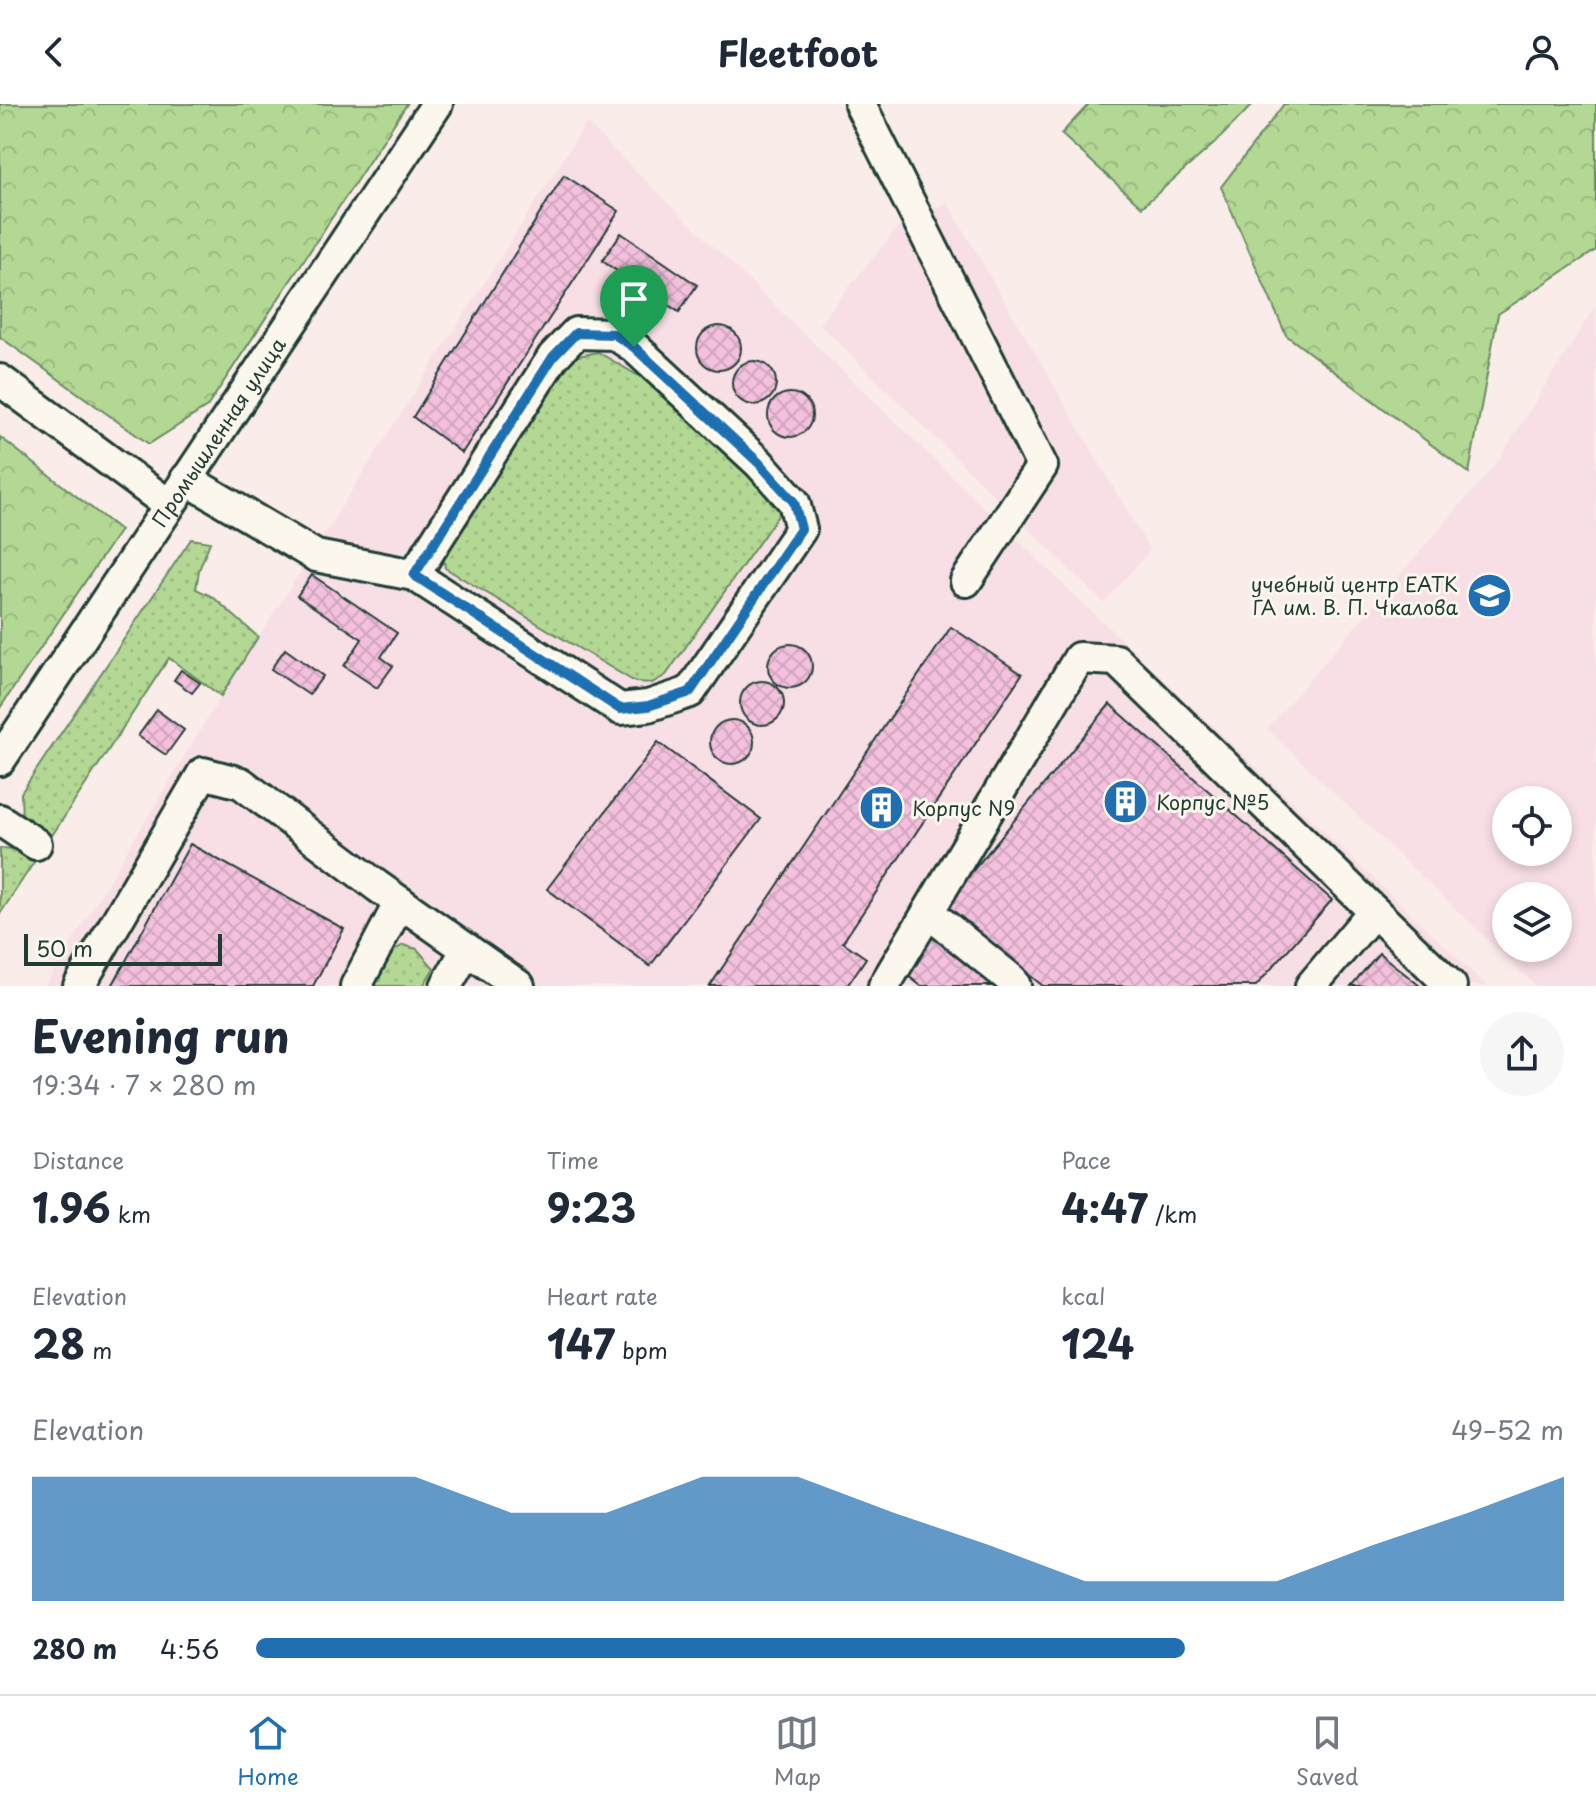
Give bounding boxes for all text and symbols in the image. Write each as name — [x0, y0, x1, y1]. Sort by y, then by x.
text: Fleetfoot — [718, 25, 878, 79]
icon: back — [32, 30, 76, 74]
icon: person — [1520, 30, 1564, 74]
pin — [600, 265, 668, 347]
icon: arrive — [612, 277, 656, 321]
street label: Промышленная улица — [144, 331, 293, 533]
place label: учебный центр ЕАТК ГА им. В. П. Чкалова — [1251, 569, 1459, 622]
school or university icon: учебный центр ЕАТК ГА им. В. П. Чкалова — [1465, 571, 1513, 619]
building icon: Корпус №5 — [1101, 778, 1149, 826]
building icon: Корпус N9 — [857, 784, 905, 832]
map controls — [1492, 786, 1572, 962]
button: locate — [1492, 786, 1572, 866]
place label: Корпус №5 — [1156, 787, 1269, 817]
place label: Корпус N9 — [912, 793, 1015, 823]
button: layers — [1492, 882, 1572, 962]
scale bar — [24, 930, 222, 966]
text: 50 m — [36, 931, 93, 964]
text: Evening run — [32, 1002, 290, 1068]
button: share — [1480, 1012, 1564, 1096]
text: 19:34 · 7 × 280 m — [32, 1065, 256, 1104]
text: Distance — [32, 1143, 124, 1176]
text: Time — [547, 1143, 599, 1176]
text: Pace — [1061, 1143, 1111, 1176]
text: 1.96 — [32, 1176, 111, 1237]
text: 9:23 — [547, 1176, 636, 1237]
text: 4:47 — [1061, 1176, 1148, 1237]
text: km — [111, 1197, 151, 1230]
text: /km — [1148, 1197, 1197, 1230]
text: Elevation — [32, 1279, 127, 1312]
text: Heart rate — [547, 1279, 658, 1312]
text: kcal — [1061, 1279, 1105, 1312]
text: 28 — [32, 1312, 85, 1373]
text: 147 — [547, 1312, 615, 1373]
text: 124 — [1061, 1312, 1134, 1373]
text: m — [85, 1333, 112, 1366]
text: bpm — [615, 1333, 668, 1366]
text: Elevation — [32, 1410, 144, 1449]
text: 49–52 m — [1451, 1410, 1564, 1449]
text: 280 m — [32, 1629, 117, 1668]
text: 4:56 — [160, 1629, 219, 1668]
tab: Home — [238, 1711, 299, 1792]
tab: Map — [774, 1711, 821, 1792]
tab: Saved — [1296, 1711, 1358, 1792]

